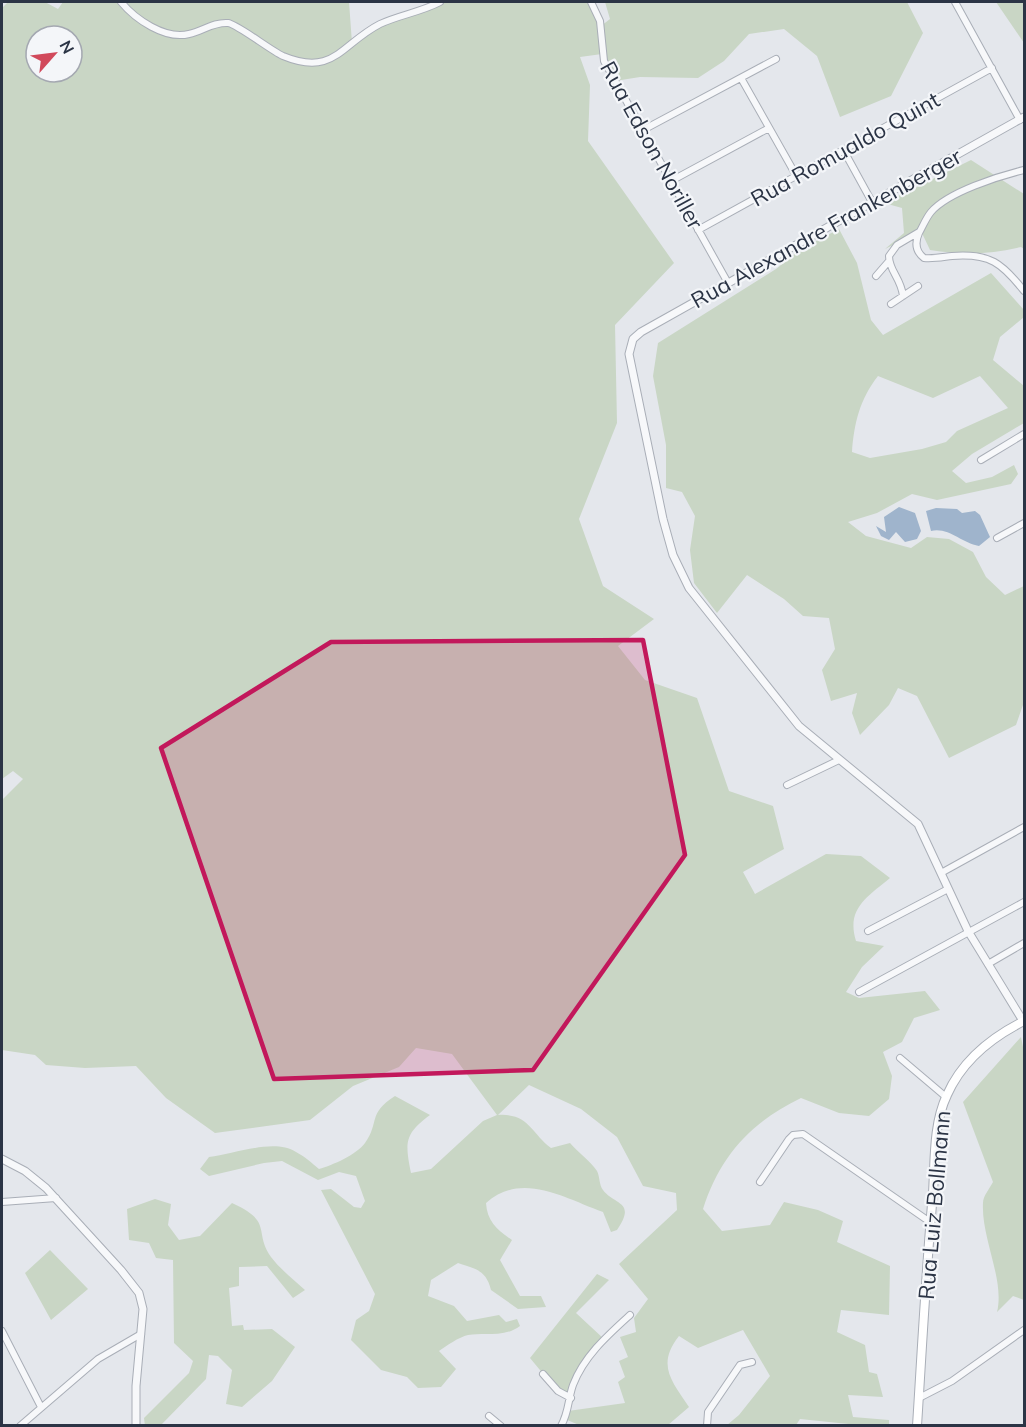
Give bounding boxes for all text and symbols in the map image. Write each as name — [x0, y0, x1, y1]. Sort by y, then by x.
north arrow — [24, 24, 84, 84]
text: N — [56, 37, 79, 57]
street label: Rua Edson Noriller — [594, 56, 710, 234]
street label: Rua Romualdo Quint — [746, 85, 945, 213]
street label: Rua Alexandre Frankenberger — [686, 142, 966, 314]
street label: Rua Luiz Bollmann — [912, 1109, 956, 1301]

